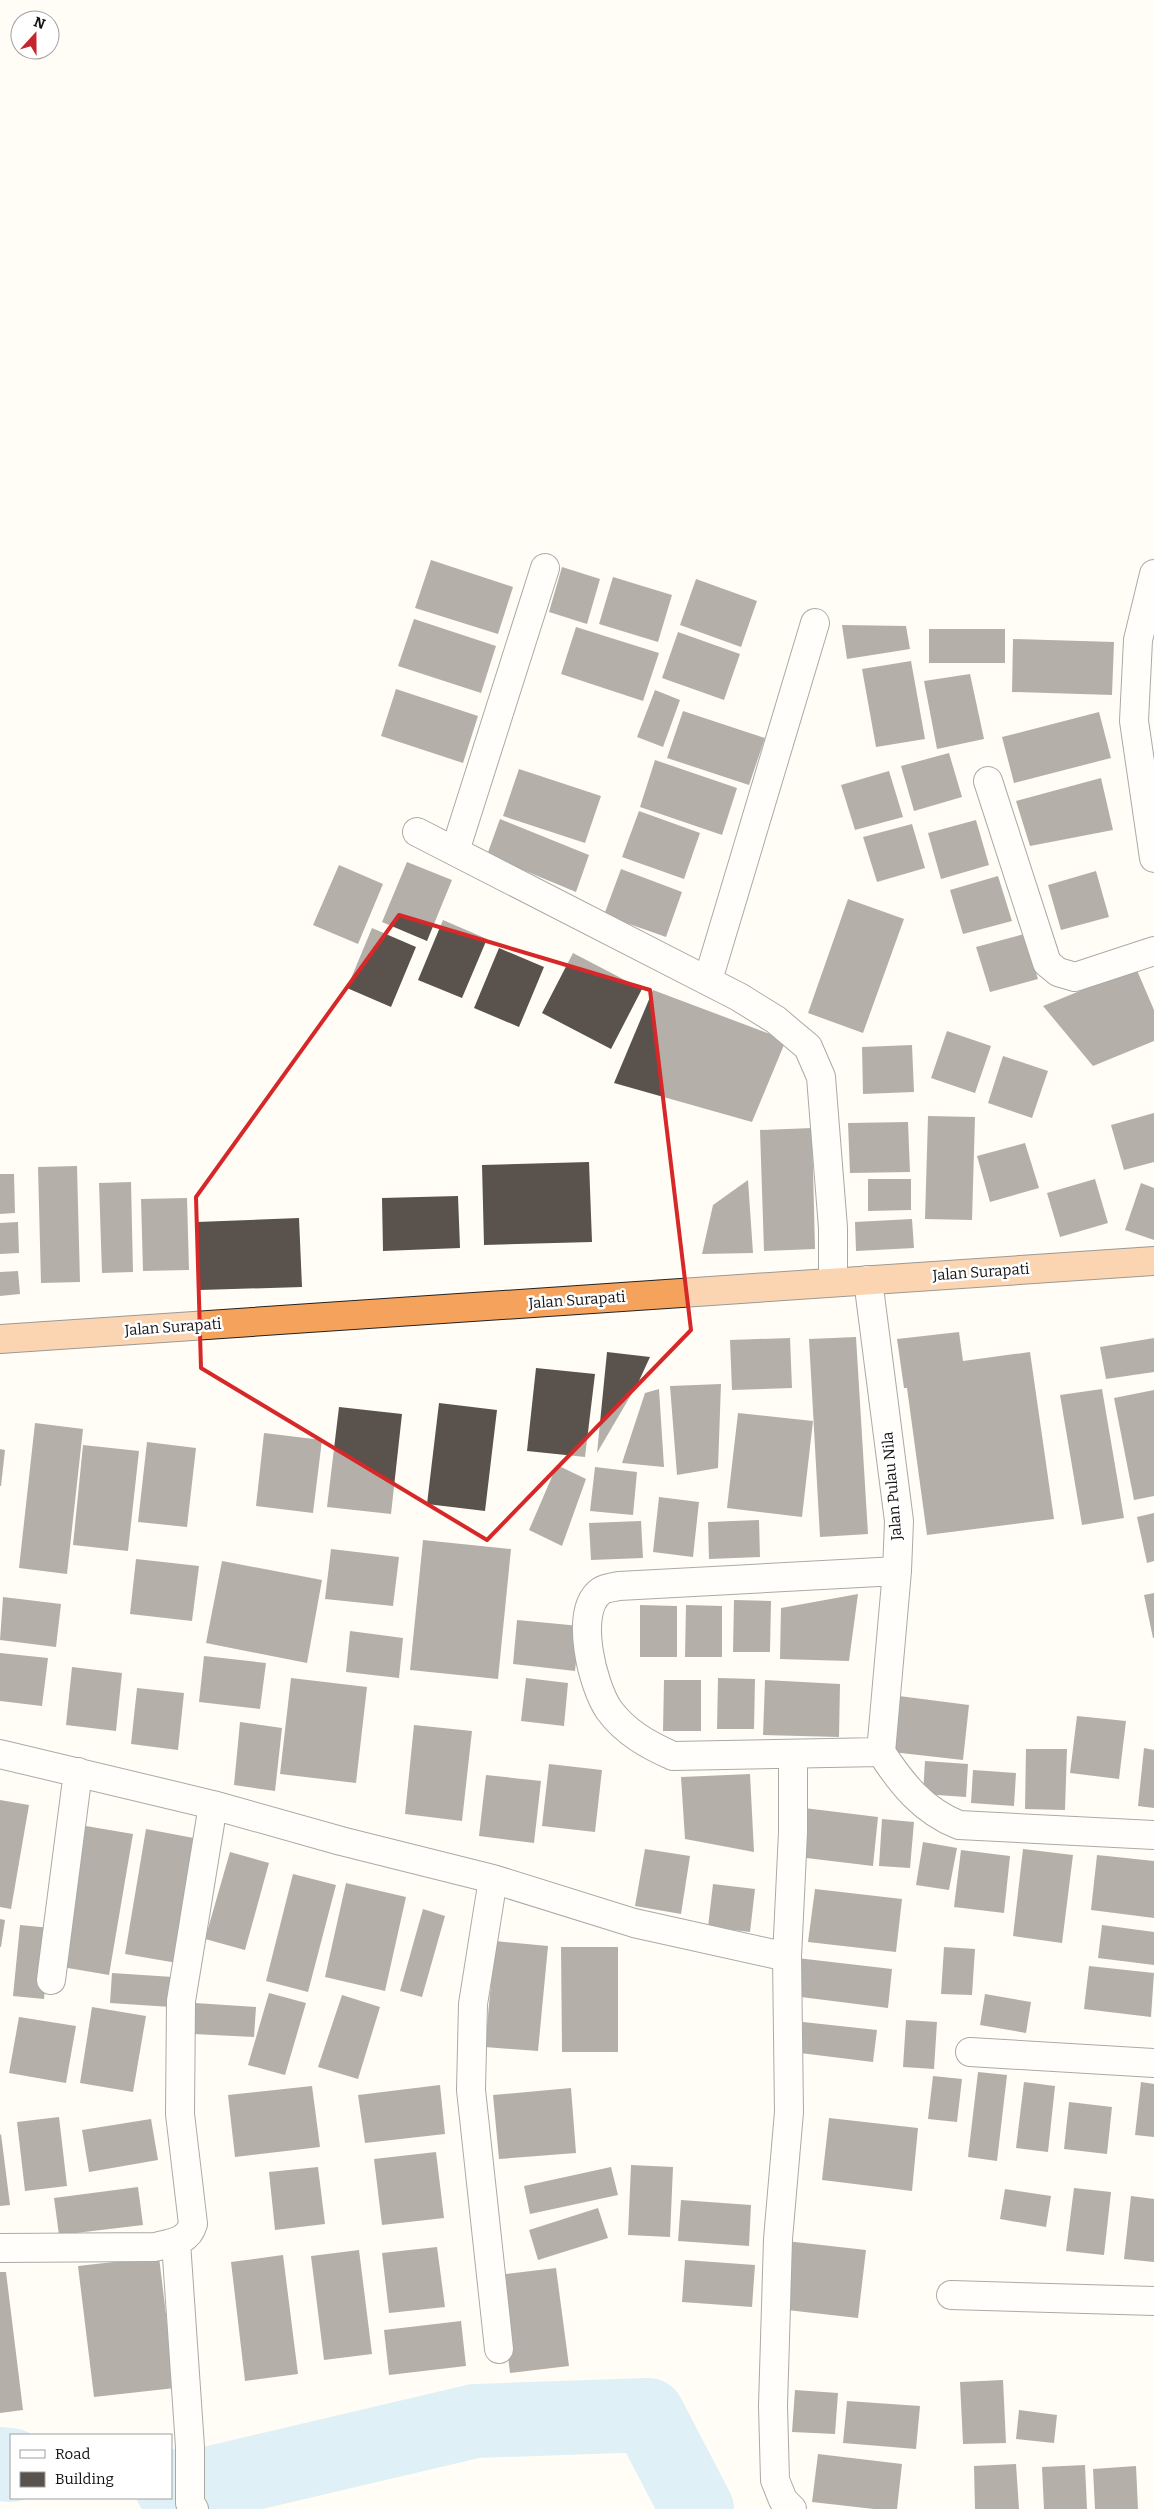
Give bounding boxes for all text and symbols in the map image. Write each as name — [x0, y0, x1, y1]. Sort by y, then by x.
north arrow — [10, 10, 60, 60]
text: N — [31, 13, 48, 33]
street label: Jalan Surapati — [931, 1260, 1031, 1284]
street label: Jalan Surapati — [527, 1288, 627, 1312]
street label: Jalan Surapati — [123, 1315, 223, 1339]
street label: Jalan Pulau Nila — [878, 1431, 906, 1542]
legend — [10, 2434, 172, 2499]
text: Road — [55, 2445, 90, 2463]
text: Building — [55, 2470, 114, 2488]

